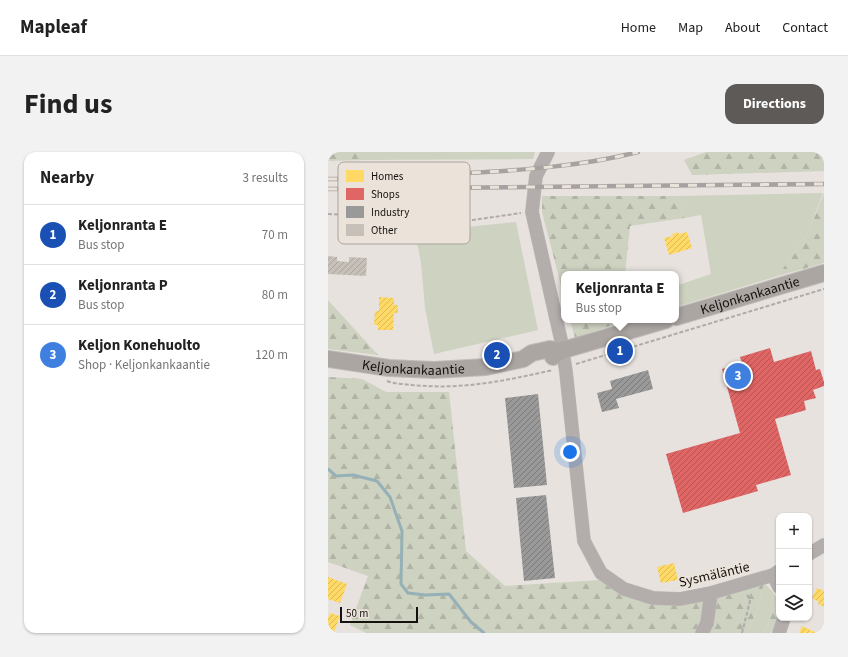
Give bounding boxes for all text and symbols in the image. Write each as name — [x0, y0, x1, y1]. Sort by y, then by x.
text: Mapleaf — [20, 14, 87, 41]
text: Home — [621, 18, 656, 38]
text: Map — [678, 18, 703, 38]
text: About — [725, 18, 760, 38]
text: Contact — [782, 18, 828, 38]
text: Find us — [24, 84, 112, 124]
button: Directions — [725, 84, 824, 124]
legend — [338, 162, 470, 244]
text: Nearby — [40, 166, 94, 190]
text: 3 results — [243, 169, 288, 187]
text: Homes — [371, 169, 404, 184]
text: Shops — [371, 187, 400, 202]
text: Industry — [371, 205, 409, 220]
text: Keljonranta E — [78, 215, 167, 236]
text: Other — [371, 223, 397, 238]
text: 1 — [50, 226, 56, 244]
text: 70 m — [262, 226, 288, 244]
text: Bus stop — [78, 236, 124, 254]
popup — [561, 271, 679, 323]
street label: Keljonkankaantie — [698, 272, 802, 320]
text: Keljonranta P — [78, 275, 168, 296]
text: Keljonranta E — [576, 278, 664, 299]
text: 2 — [50, 286, 56, 304]
text: 80 m — [262, 286, 288, 304]
text: Bus stop — [78, 296, 124, 314]
text: Bus stop — [576, 299, 622, 317]
text: Keljon Konehuolto — [78, 335, 200, 356]
pin: 1 — [607, 336, 633, 366]
pin: 2 — [484, 340, 510, 370]
text: 3 — [50, 346, 56, 364]
text: 120 m — [255, 346, 288, 364]
street label: Keljonkankaantie — [361, 355, 465, 381]
text: Shop · Keljonkankaantie — [78, 356, 210, 374]
pin: 3 — [725, 361, 751, 391]
your location — [560, 442, 580, 462]
map controls — [776, 513, 812, 621]
button: + — [776, 513, 812, 549]
button: − — [776, 549, 812, 585]
street label: Sysmäläntie — [677, 557, 752, 593]
button: layers — [776, 585, 812, 621]
scale bar — [340, 605, 418, 624]
text: 50 m — [346, 606, 368, 621]

